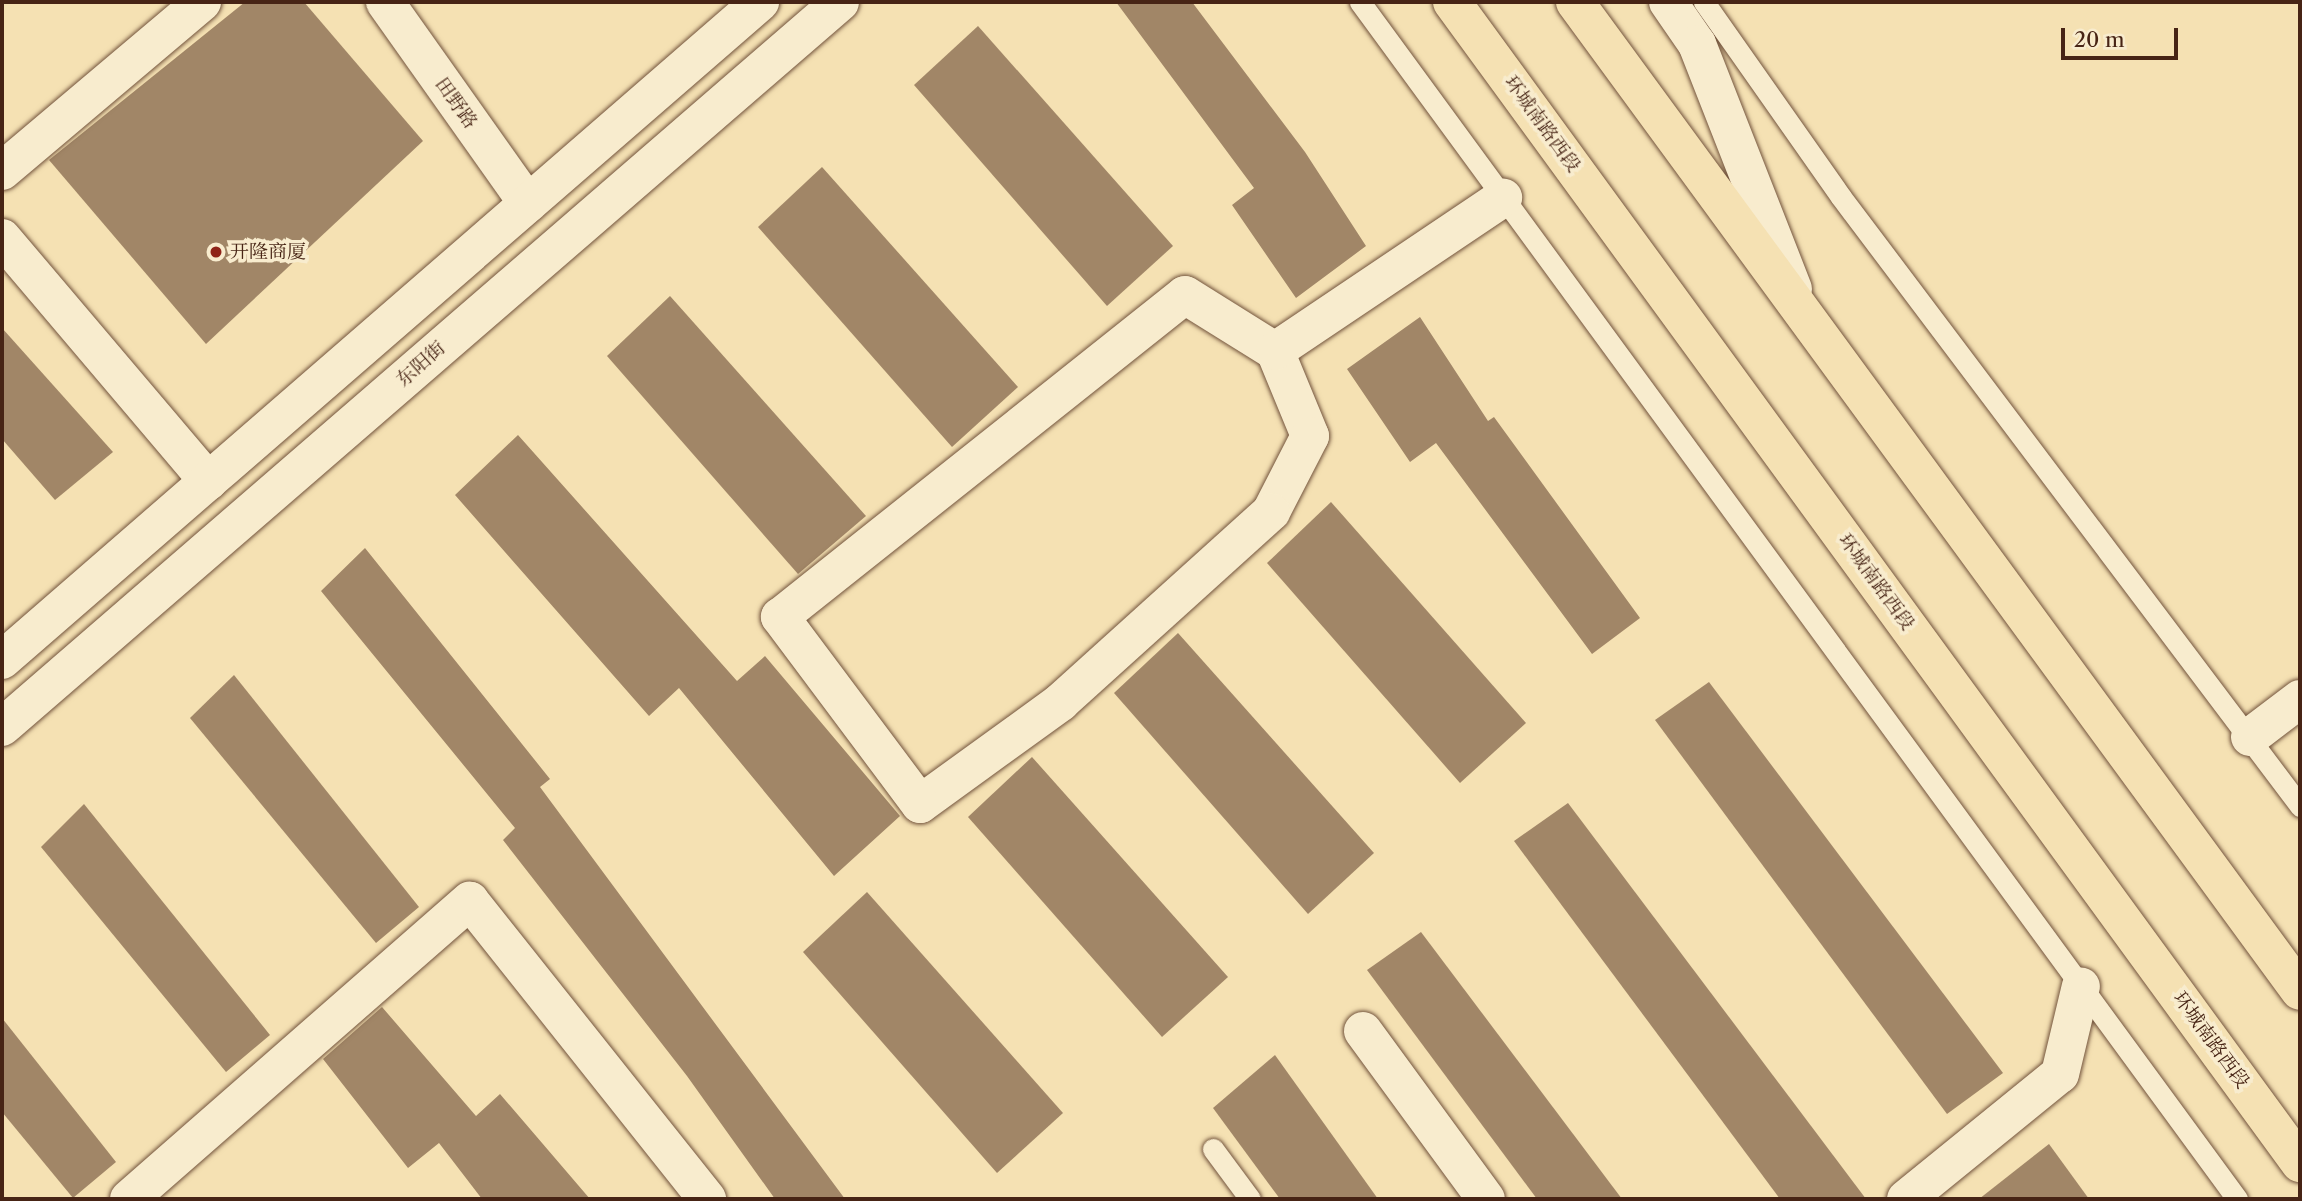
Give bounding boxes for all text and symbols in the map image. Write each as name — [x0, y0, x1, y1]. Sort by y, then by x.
scale bar — [2064, 14, 2181, 58]
text: 20 m — [2074, 27, 2125, 52]
street label: 环城南路西段 — [1499, 71, 1585, 177]
street label: 田野路 — [430, 73, 482, 133]
place label: 开隆商厦 — [230, 241, 306, 263]
marker: 开隆商厦 — [208, 244, 224, 260]
street label: 东阳街 — [392, 337, 450, 391]
street label: 环城南路西段 — [1833, 529, 1919, 635]
street label: 环城南路西段 — [2168, 987, 2254, 1093]

